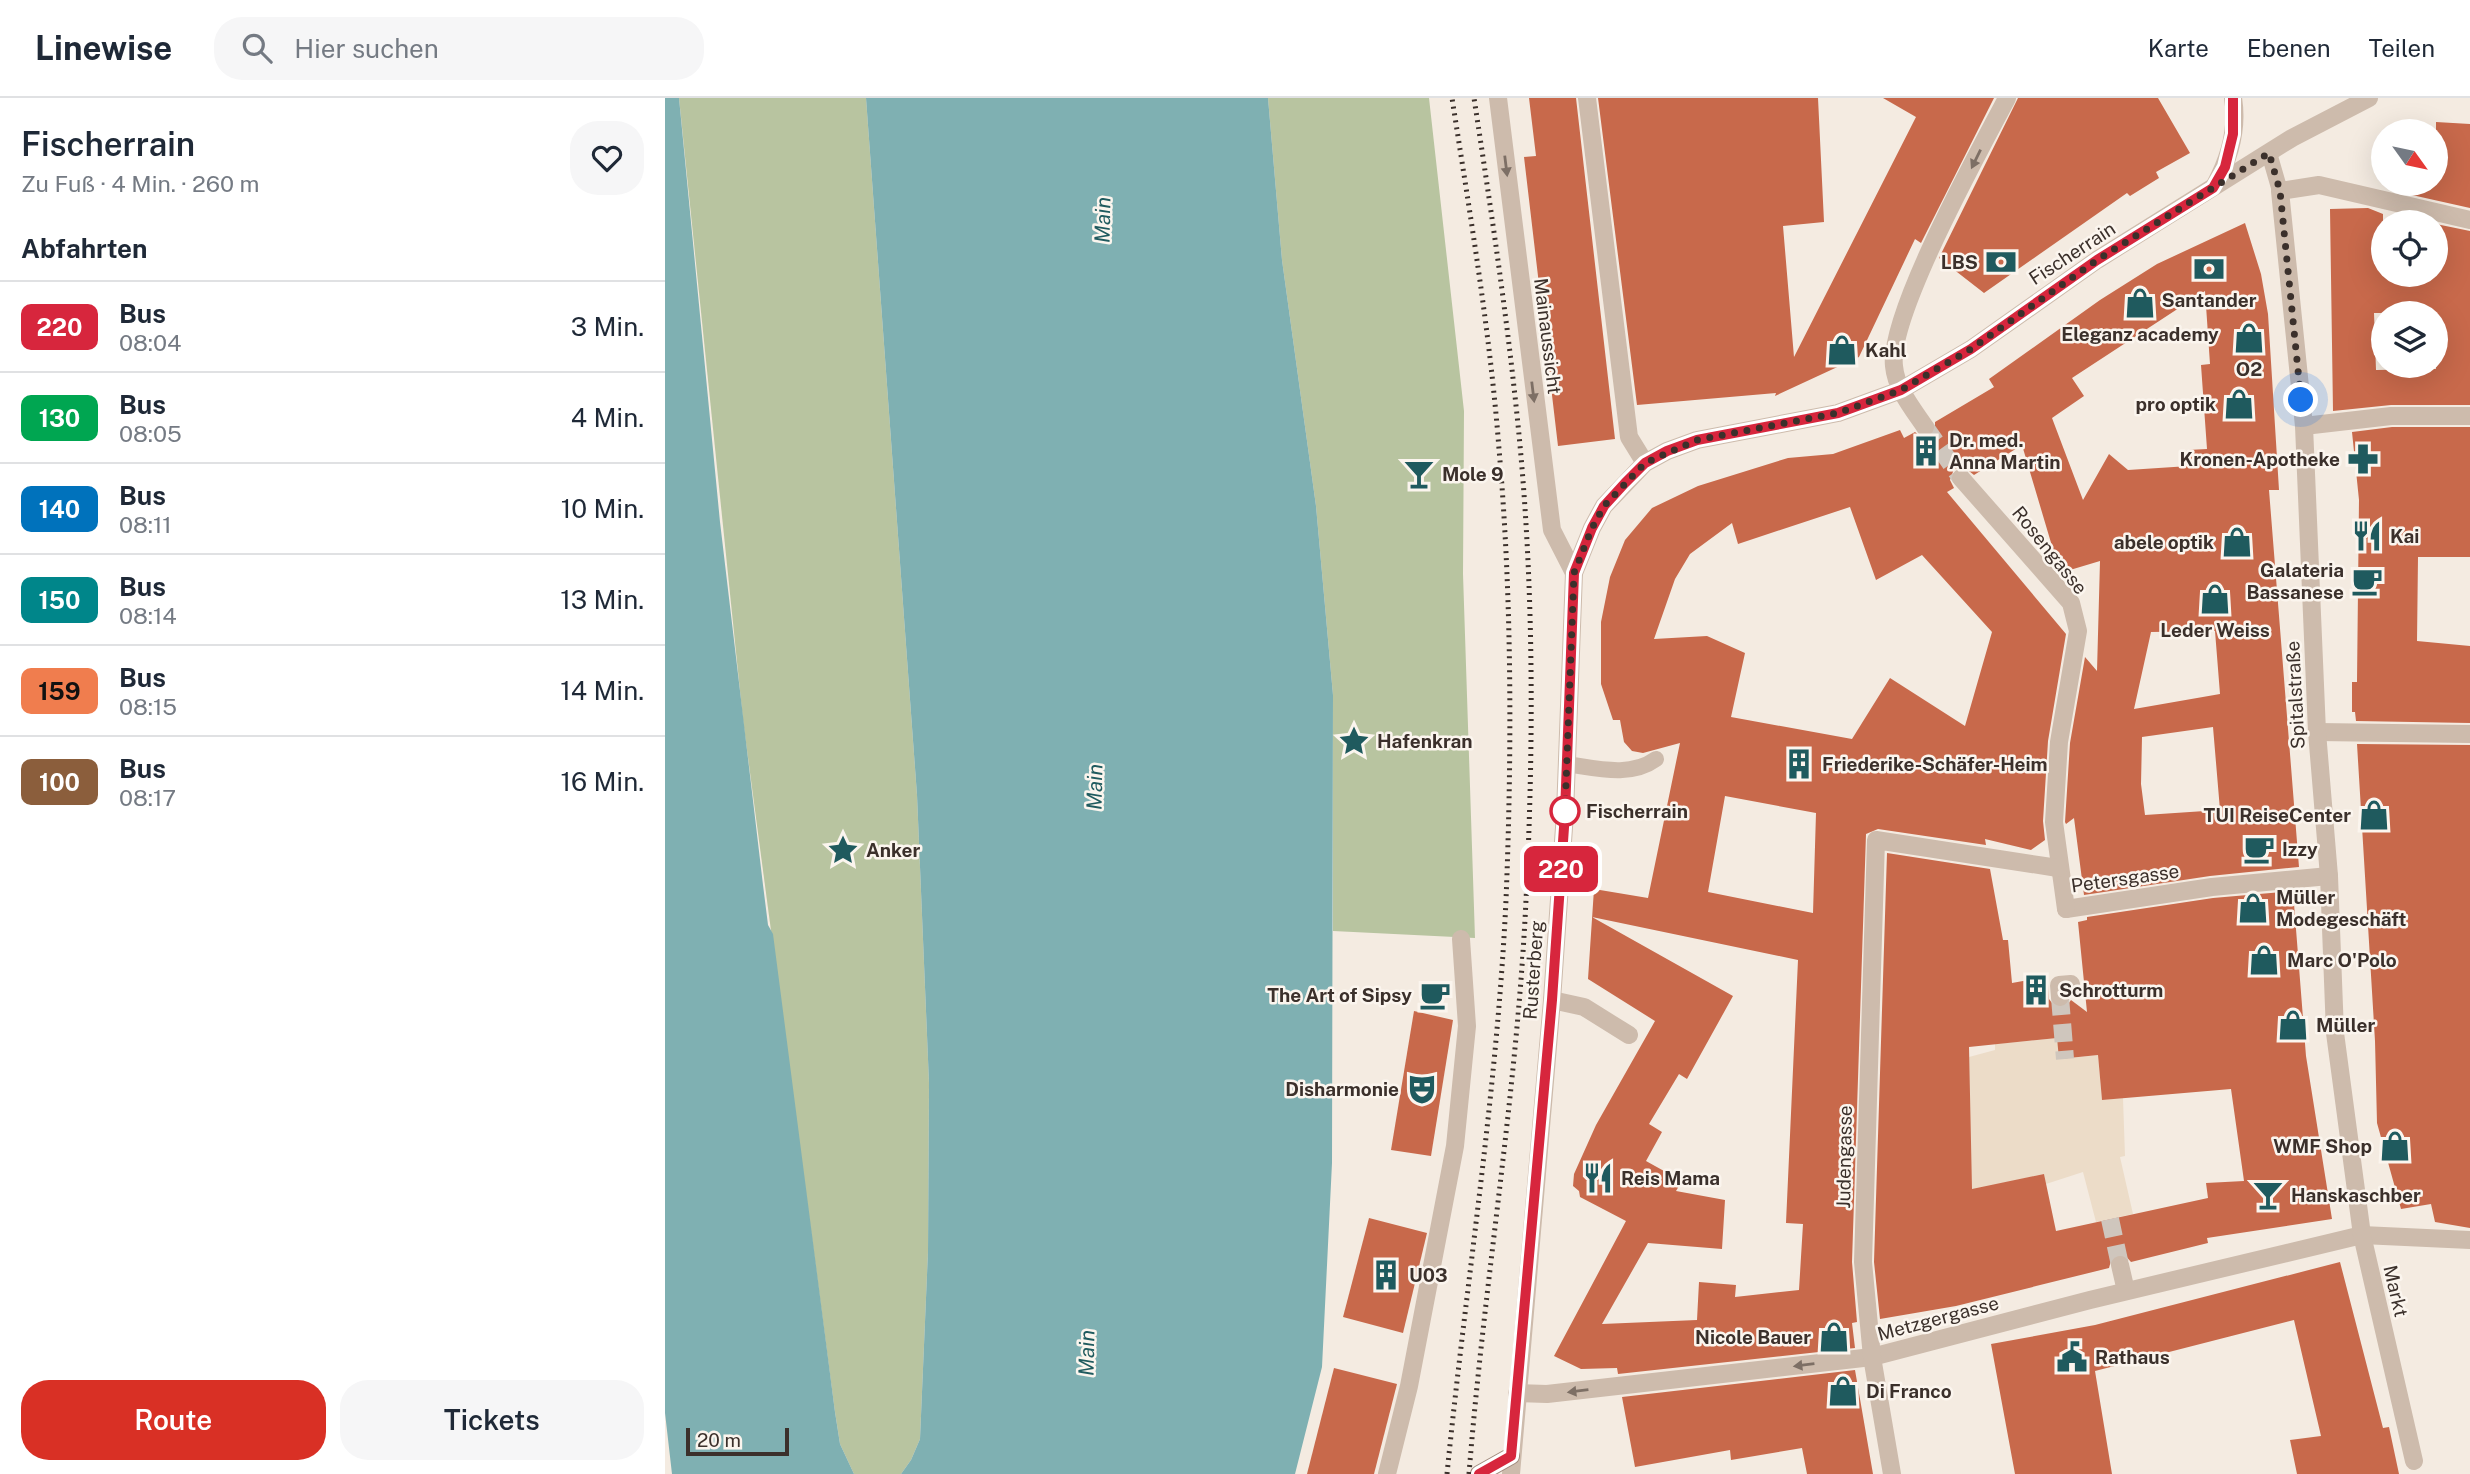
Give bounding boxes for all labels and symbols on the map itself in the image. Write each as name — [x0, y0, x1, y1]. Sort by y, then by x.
north arrow — [2371, 119, 2448, 196]
one-way arrow — [1970, 149, 1982, 169]
one-way arrow — [1500, 155, 1511, 177]
water label: Main — [1090, 197, 1115, 243]
street label: Fischerrain — [2025, 217, 2119, 289]
bank icon: LBS — [1984, 245, 2018, 279]
place label: LBS — [1941, 251, 1978, 273]
bank icon: Santander — [2192, 252, 2226, 286]
street label: Mainaussicht — [1530, 277, 1566, 395]
shop icon: Eleganz academy — [2123, 286, 2157, 320]
place label: Santander — [2162, 289, 2257, 311]
shop icon: O2 — [2232, 321, 2266, 355]
place label: Eleganz academy — [2061, 323, 2219, 345]
shop icon: Kahl — [1825, 333, 1859, 367]
place label: Kahl — [1865, 339, 1907, 361]
place label: O2 — [2236, 358, 2262, 380]
one-way arrow — [1528, 381, 1539, 403]
your location — [2283, 382, 2318, 417]
shop icon: pro optik — [2222, 387, 2256, 421]
place label: pro optik — [2135, 393, 2216, 415]
place label: Dr. med. Anna Martin — [1949, 429, 2061, 473]
building icon: Dr. med. Anna Martin — [1909, 434, 1943, 468]
pharmacy icon: Kronen-Apotheke — [2346, 442, 2380, 476]
place label: Kronen-Apotheke — [2180, 448, 2340, 470]
bar icon: Mole 9 — [1402, 457, 1436, 491]
place label: Mole 9 — [1442, 463, 1503, 485]
street label: Rosengasse — [2008, 502, 2092, 598]
restaurant icon: Kai — [2350, 519, 2384, 553]
shop icon: abele optik — [2220, 525, 2254, 559]
place label: Kai — [2390, 525, 2419, 547]
place label: abele optik — [2114, 531, 2214, 553]
place label: Galateria Bassanese — [2246, 559, 2344, 603]
cafe icon: Galateria Bassanese — [2350, 564, 2384, 598]
shop icon: Leder Weiss — [2198, 582, 2232, 616]
place label: Leder Weiss — [2160, 619, 2270, 641]
street label: Spitalstraße — [2281, 640, 2309, 750]
place icon: Hafenkran — [1337, 724, 1371, 758]
place label: Hafenkran — [1377, 730, 1473, 752]
building icon: Friederike-Schäfer-Heim — [1782, 747, 1816, 781]
place label: Friederike-Schäfer-Heim — [1822, 753, 2048, 775]
water label: Main — [1082, 764, 1107, 810]
marker: Fischerrain — [1550, 796, 1580, 826]
shop icon: TUI ReiseCenter — [2357, 798, 2391, 832]
place label: Fischerrain — [1586, 800, 1688, 822]
place label: TUI ReiseCenter — [2204, 804, 2351, 826]
cafe icon: Izzy — [2242, 832, 2276, 866]
place icon: Anker — [826, 833, 860, 867]
place label: Izzy — [2282, 838, 2318, 860]
place label: Anker — [866, 839, 921, 861]
line badge: 220 — [1521, 846, 1601, 892]
street label: Petersgasse — [2069, 860, 2181, 896]
place label: Müller Modegeschäft — [2276, 886, 2407, 930]
shop icon: Müller Modegeschäft — [2236, 891, 2270, 925]
street label: Rusterberg — [1519, 919, 1547, 1020]
shop icon: Marc O'Polo — [2247, 943, 2281, 977]
place label: Marc O'Polo — [2287, 949, 2397, 971]
building icon: Schrotturm — [2019, 973, 2053, 1007]
cafe icon: The Art of Sipsy — [1418, 978, 1452, 1012]
place label: Schrotturm — [2059, 979, 2163, 1001]
place label: The Art of Sipsy — [1267, 984, 1412, 1006]
shop icon: Müller — [2276, 1008, 2310, 1042]
place label: Müller — [2316, 1014, 2375, 1036]
theatre icon: Disharmonie — [1405, 1072, 1439, 1106]
place label: Disharmonie — [1285, 1078, 1399, 1100]
street label: Judengasse — [1832, 1105, 1856, 1209]
shop icon: WMF Shop — [2378, 1129, 2412, 1163]
place label: WMF Shop — [2273, 1135, 2372, 1157]
restaurant icon: Reis Mama — [1581, 1161, 1615, 1195]
place label: Reis Mama — [1621, 1167, 1720, 1189]
bar icon: Hanskaschber — [2251, 1178, 2285, 1212]
place label: Hanskaschber — [2291, 1184, 2421, 1206]
building icon: U03 — [1369, 1258, 1403, 1292]
street label: Markt — [2379, 1263, 2413, 1319]
place label: U03 — [1409, 1264, 1448, 1286]
street label: Metzgergasse — [1875, 1291, 2001, 1345]
shop icon: Nicole Bauer — [1817, 1320, 1851, 1354]
place label: Nicole Bauer — [1695, 1326, 1811, 1348]
water label: Main — [1074, 1330, 1099, 1376]
public building icon: Rathaus — [2055, 1340, 2089, 1374]
place label: Rathaus — [2095, 1346, 2170, 1368]
one-way arrow — [1793, 1359, 1815, 1370]
shop icon: Di Franco — [1826, 1374, 1860, 1408]
place label: Di Franco — [1866, 1380, 1952, 1402]
one-way arrow — [1567, 1385, 1589, 1396]
scale bar — [686, 1425, 789, 1457]

